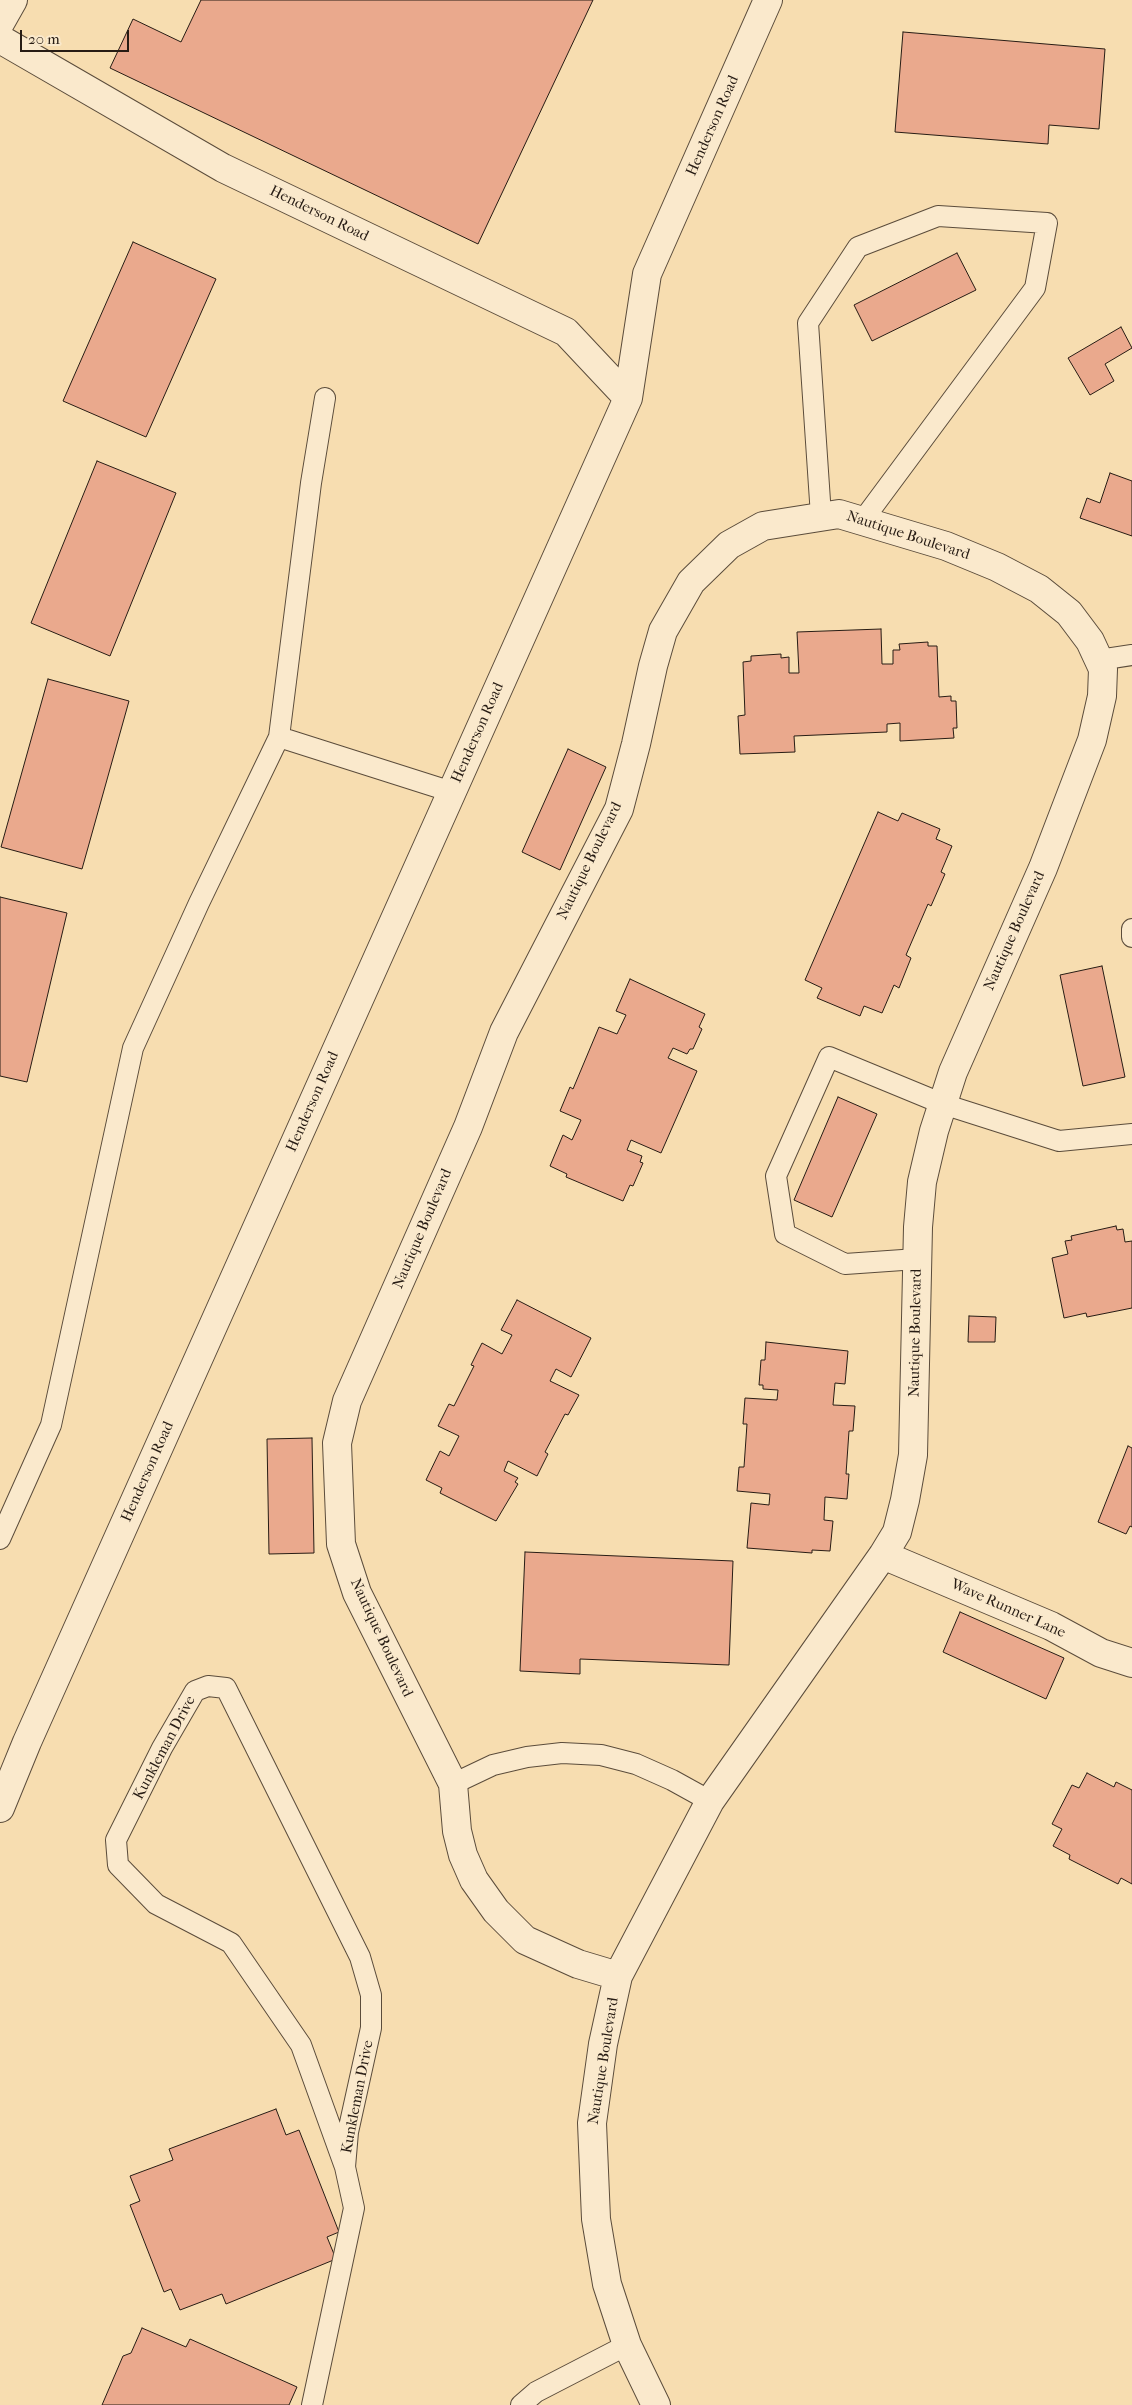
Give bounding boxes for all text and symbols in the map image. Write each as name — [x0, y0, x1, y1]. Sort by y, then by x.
scale bar — [22, 20, 131, 52]
text: 20 m — [28, 30, 60, 48]
street label: Henderson Road — [683, 73, 743, 179]
street label: Henderson Road — [266, 182, 372, 246]
street label: Nautique Boulevard — [844, 508, 972, 564]
street label: Henderson Road — [448, 680, 508, 786]
street label: Nautique Boulevard — [554, 799, 626, 923]
street label: Nautique Boulevard — [981, 869, 1049, 993]
street label: Henderson Road — [283, 1049, 343, 1155]
street label: Nautique Boulevard — [390, 1166, 456, 1292]
street label: Nautique Boulevard — [906, 1269, 926, 1397]
street label: Henderson Road — [118, 1419, 178, 1525]
street label: Nautique Boulevard — [346, 1576, 416, 1700]
street label: Wave Runner Lane — [948, 1576, 1068, 1642]
street label: Kunkleman Drive — [130, 1693, 200, 1803]
street label: Nautique Boulevard — [585, 1996, 623, 2126]
street label: Kunkleman Drive — [338, 2039, 378, 2155]

